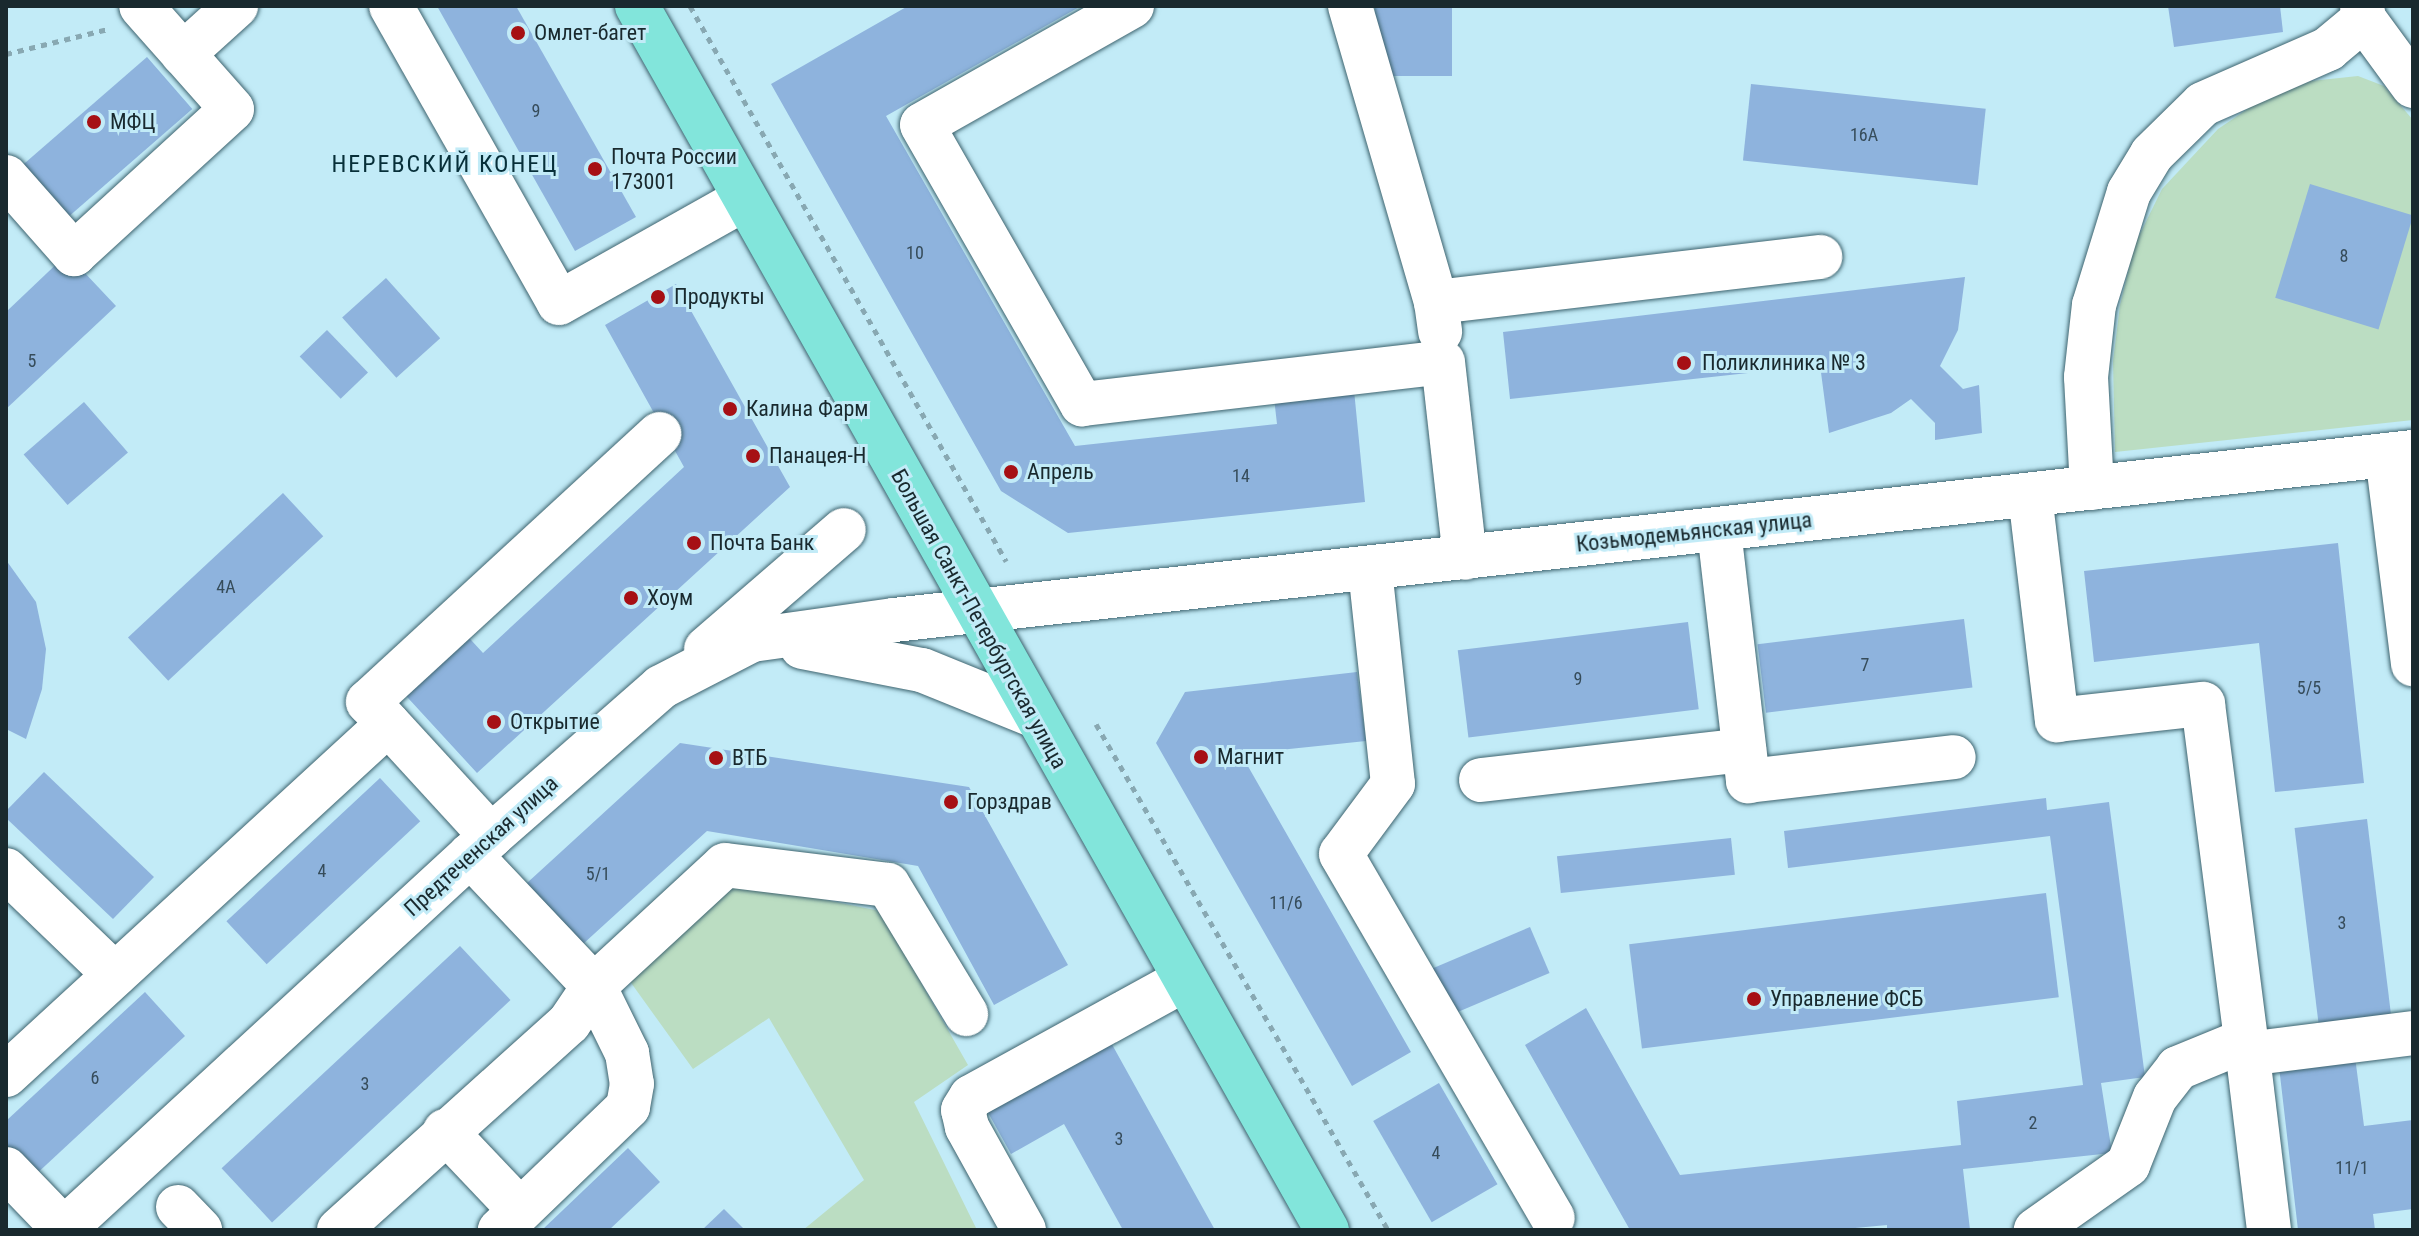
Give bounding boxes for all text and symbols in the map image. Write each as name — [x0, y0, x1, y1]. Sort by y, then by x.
place label: Омлет-багет — [534, 20, 646, 46]
marker: Омлет-багет — [509, 24, 527, 42]
house number: 9 — [532, 100, 540, 122]
place label: МФЦ — [110, 109, 156, 135]
marker: МФЦ — [85, 113, 103, 131]
house number: 16А — [1850, 124, 1878, 146]
place label: Почта России 173001 — [611, 143, 737, 194]
district label: НЕРЕВСКИЙ КОНЕЦ — [331, 151, 559, 179]
marker: Почта России 173001 — [586, 160, 604, 178]
house number: 10 — [906, 242, 924, 264]
house number: 8 — [2340, 245, 2348, 267]
place label: Продукты — [674, 284, 765, 310]
marker: Продукты — [649, 288, 667, 306]
house number: 5 — [28, 350, 36, 372]
place label: Поликлиника № 3 — [1702, 350, 1866, 376]
marker: Поликлиника № 3 — [1673, 352, 1695, 374]
place label: Калина Фарм — [746, 396, 869, 422]
marker: Калина Фарм — [721, 400, 739, 418]
place label: Панацея-Н — [769, 443, 866, 469]
marker: Панацея-Н — [744, 447, 762, 465]
place label: Апрель — [1027, 459, 1094, 485]
marker: Апрель — [1002, 463, 1020, 481]
street label: Большая Санкт-Петербургская улица — [885, 465, 1073, 773]
house number: 14 — [1232, 465, 1250, 487]
street label: Козьмодемьянская улица — [1575, 506, 1813, 558]
place label: Почта Банк — [710, 530, 814, 556]
marker: Почта Банк — [685, 534, 703, 552]
house number: 4А — [216, 576, 236, 598]
place label: Хоум — [647, 585, 693, 611]
marker: Хоум — [622, 589, 640, 607]
house number: 7 — [1861, 654, 1869, 676]
house number: 9 — [1574, 668, 1582, 690]
house number: 5/5 — [2297, 677, 2321, 699]
place label: Открытие — [510, 709, 600, 735]
marker: Открытие — [485, 713, 503, 731]
place label: Магнит — [1217, 744, 1284, 770]
place label: ВТБ — [732, 745, 767, 771]
marker: Магнит — [1192, 748, 1210, 766]
marker: ВТБ — [707, 749, 725, 767]
street label: Предтеченская улица — [399, 770, 563, 922]
place label: Горздрав — [967, 789, 1052, 815]
marker: Горздрав — [942, 793, 960, 811]
house number: 4 — [318, 860, 326, 882]
house number: 5/1 — [586, 863, 610, 885]
house number: 11/6 — [1269, 892, 1303, 914]
house number: 3 — [2338, 912, 2346, 934]
place label: Управление ФСБ — [1770, 986, 1923, 1012]
marker: Управление ФСБ — [1745, 990, 1763, 1008]
house number: 6 — [91, 1067, 99, 1089]
house number: 3 — [361, 1073, 369, 1095]
house number: 2 — [2029, 1112, 2037, 1134]
house number: 3 — [1115, 1128, 1123, 1150]
house number: 4 — [1432, 1142, 1440, 1164]
house number: 11/1 — [2335, 1157, 2369, 1179]

